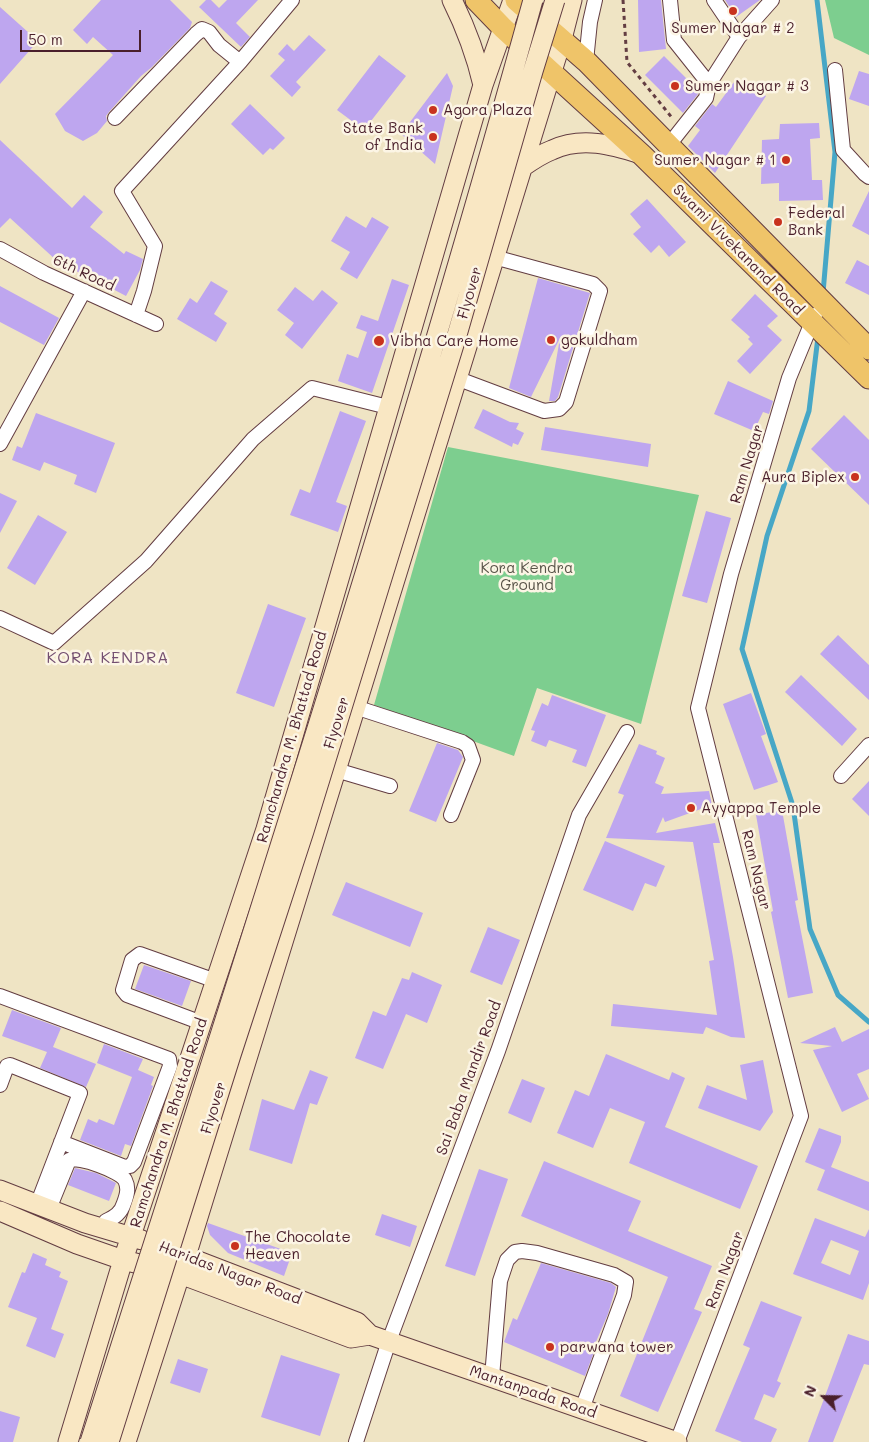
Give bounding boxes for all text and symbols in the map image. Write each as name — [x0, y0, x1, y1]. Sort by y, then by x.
marker: Sumer Nagar # 2 — [727, 5, 739, 17]
place label: Sumer Nagar # 2 — [671, 19, 795, 37]
scale bar — [22, 20, 144, 52]
text: 50 m — [28, 29, 63, 49]
place label: Sumer Nagar # 3 — [685, 77, 809, 95]
marker: Sumer Nagar # 3 — [669, 80, 681, 92]
place label: Agora Plaza — [443, 101, 533, 119]
marker: Agora Plaza — [427, 104, 439, 116]
place label: State Bank of India — [343, 119, 423, 154]
marker: State Bank of India — [427, 131, 439, 143]
place label: Sumer Nagar # 1 — [654, 151, 776, 169]
marker: Sumer Nagar # 1 — [780, 154, 792, 166]
street label: Swami Vivekanand Road — [669, 181, 807, 319]
place label: Federal Bank — [788, 204, 845, 239]
marker: Federal Bank — [772, 216, 784, 228]
street label: 6th Road — [50, 251, 118, 295]
street label: Flyover — [454, 265, 486, 321]
place label: gokuldham — [561, 331, 638, 349]
place label: Vibha Care Home — [390, 332, 519, 350]
marker: Vibha Care Home — [372, 334, 386, 348]
marker: gokuldham — [545, 334, 557, 346]
street label: Ram Nagar — [726, 422, 768, 506]
place label: Aura Biplex — [761, 468, 845, 486]
marker: Aura Biplex — [849, 471, 861, 483]
park label: Kora Kendra Ground — [481, 559, 573, 594]
street label: Ramchandra M. Bhattad Road — [253, 629, 331, 845]
district label: KORA KENDRA — [45, 648, 171, 668]
street label: Flyover — [321, 695, 353, 751]
place label: Ayyappa Temple — [701, 799, 821, 817]
marker: Ayyappa Temple — [685, 802, 697, 814]
street label: Ram Nagar — [737, 828, 775, 912]
street label: Sai Baba Mandir Road — [433, 998, 505, 1158]
street label: Ramchandra M. Bhattad Road — [127, 1016, 211, 1230]
street label: Flyover — [198, 1080, 230, 1136]
place label: The Chocolate Heaven — [245, 1228, 351, 1263]
street label: Ram Nagar — [702, 1229, 748, 1311]
street label: Haridas Nagar Road — [156, 1237, 304, 1309]
marker: The Chocolate Heaven — [229, 1240, 241, 1252]
place label: parwana tower — [560, 1338, 674, 1356]
marker: parwana tower — [544, 1341, 556, 1353]
street label: Mantanpada Road — [467, 1362, 599, 1422]
north arrow — [799, 1372, 849, 1422]
text: N — [799, 1382, 821, 1400]

